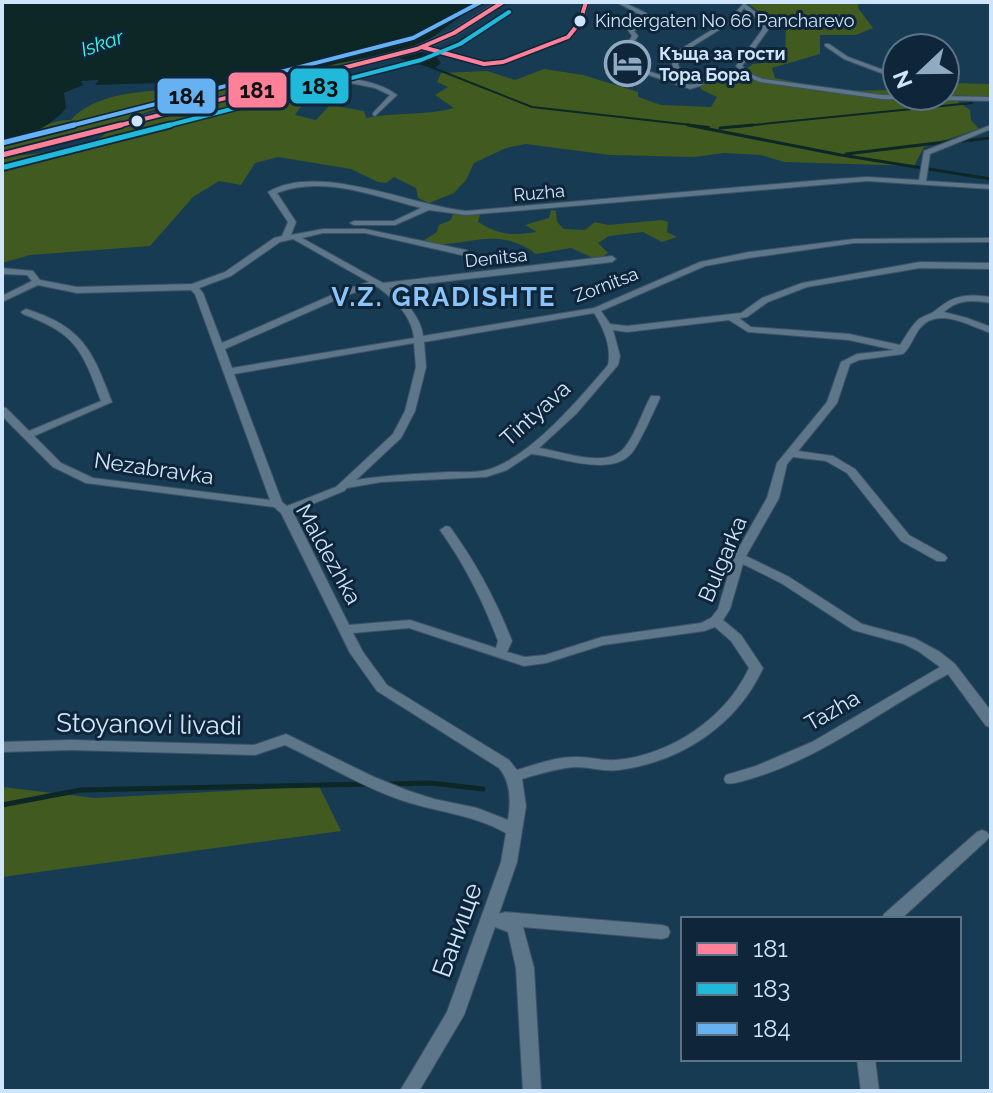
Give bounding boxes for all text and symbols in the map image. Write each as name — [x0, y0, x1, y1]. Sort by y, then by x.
place label: Kindergaten No 66 Pancharevo — [595, 10, 855, 31]
marker: Kindergaten No 66 Pancharevo — [572, 13, 588, 29]
water label: Iskar — [77, 24, 128, 61]
north arrow — [881, 32, 961, 112]
hotel icon: Къща за гости Тора Бора — [604, 40, 652, 88]
place label: Къща за гости Тора Бора — [659, 43, 786, 85]
line badge: 183 — [289, 67, 350, 105]
text: N — [887, 67, 918, 92]
line badge: 181 — [227, 71, 288, 109]
text: 183 — [302, 73, 338, 99]
line badge: 184 — [156, 77, 217, 115]
text: 181 — [239, 77, 275, 103]
text: 184 — [169, 83, 205, 109]
unlabelled marker — [129, 113, 145, 129]
street label: Ruzha — [512, 180, 566, 205]
street label: Denitsa — [464, 244, 528, 271]
street label: Zornitsa — [571, 263, 641, 306]
district label: V.Z. GRADISHTE — [332, 282, 556, 312]
street label: Tintyava — [495, 375, 575, 451]
street label: Nezabravka — [92, 447, 216, 489]
street label: Maldezhka — [291, 499, 367, 609]
street label: Bulgarka — [692, 512, 752, 606]
street label: Tazha — [800, 684, 864, 736]
street label: Stoyanovi livadi — [56, 707, 242, 741]
street label: Банище — [426, 879, 488, 981]
legend — [681, 917, 961, 1061]
text: 181 — [753, 934, 788, 963]
text: 183 — [753, 974, 790, 1003]
text: 184 — [753, 1014, 791, 1043]

